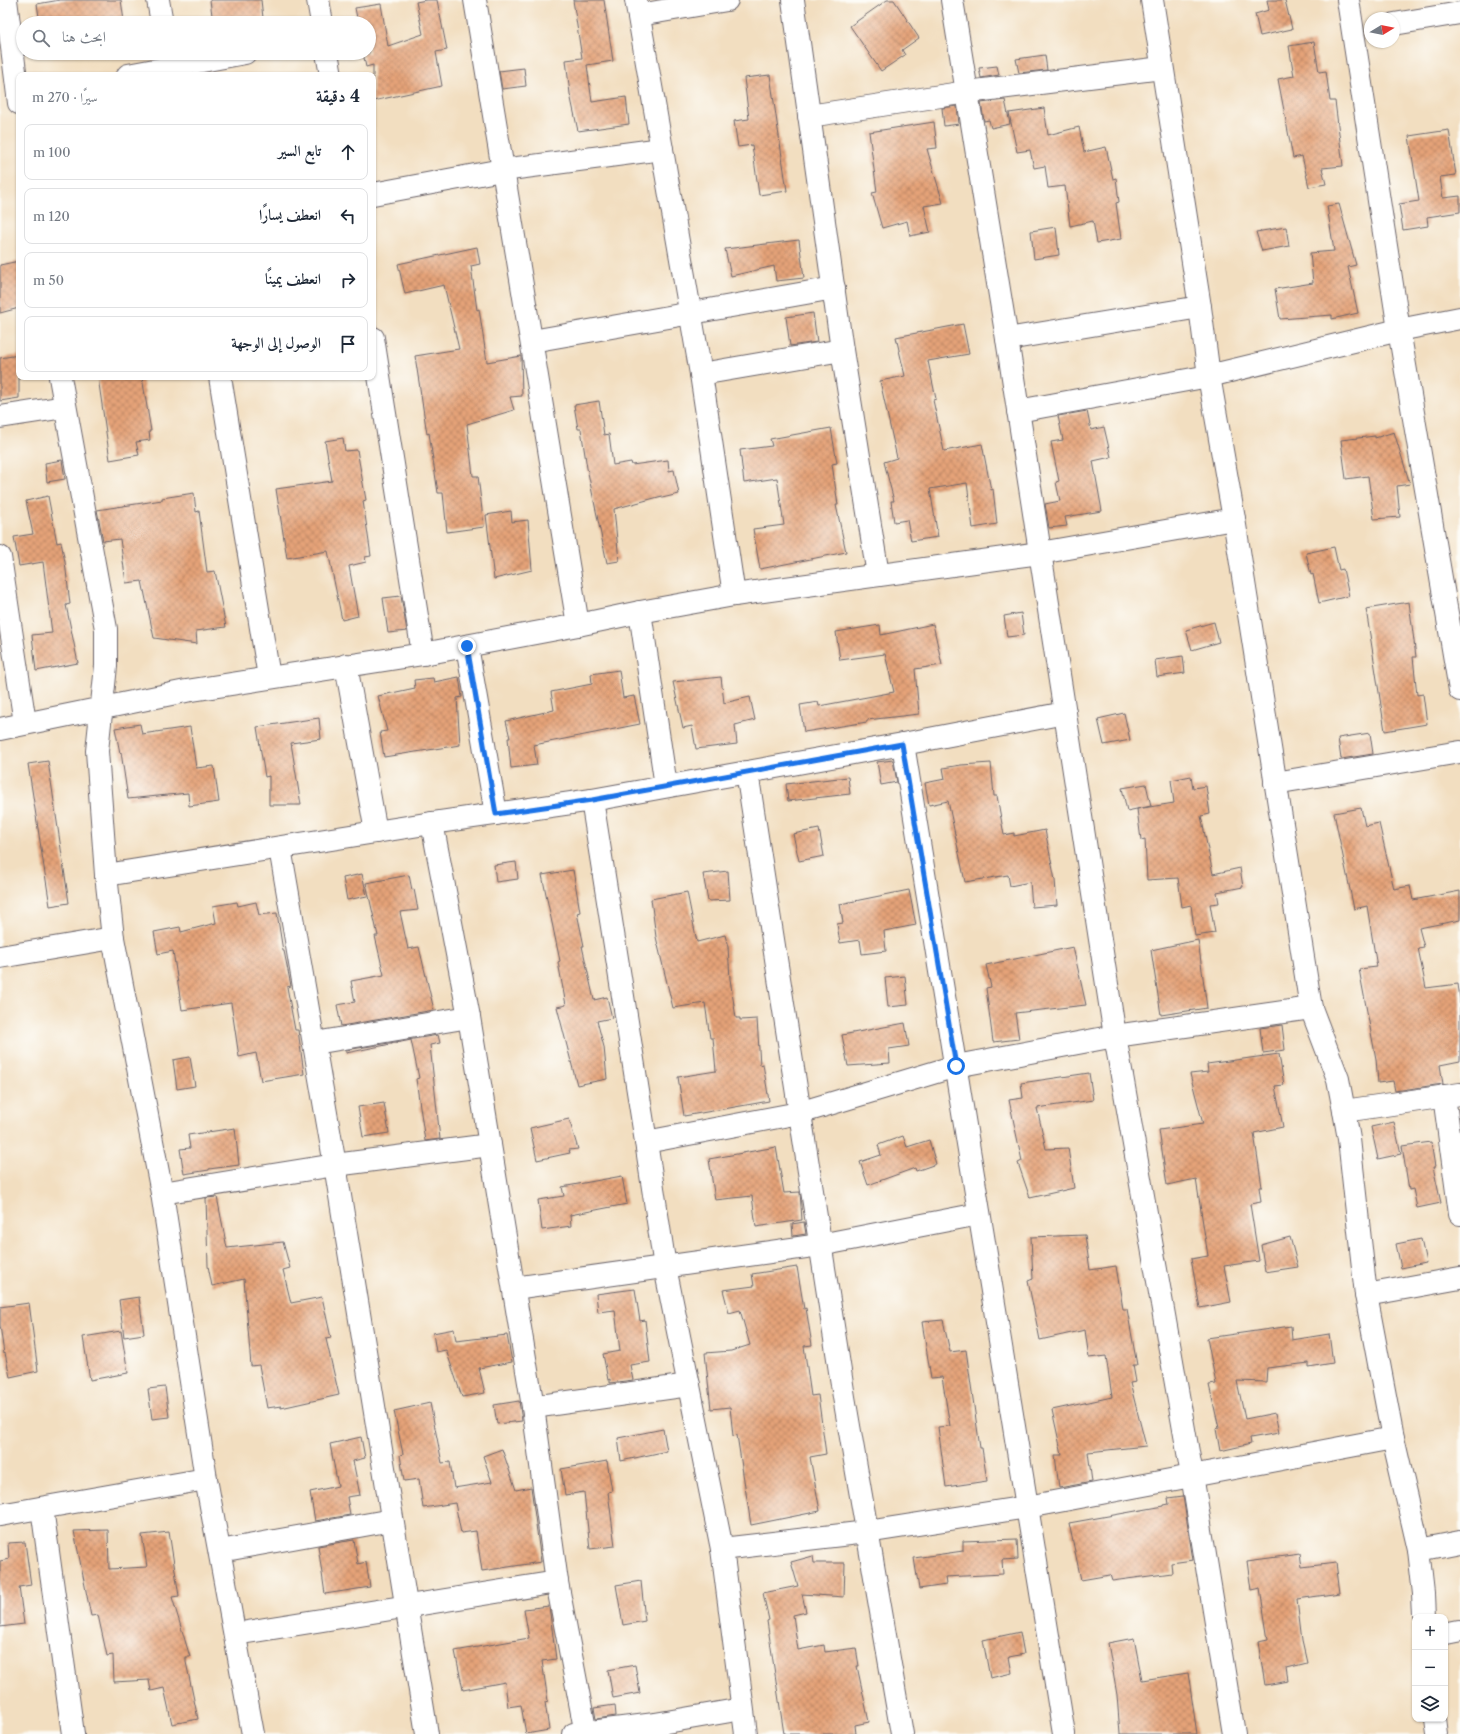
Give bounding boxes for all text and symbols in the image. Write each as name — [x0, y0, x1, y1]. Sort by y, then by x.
north arrow — [1364, 12, 1400, 48]
search box — [16, 16, 376, 60]
icon: search — [30, 27, 52, 49]
text: ابحث هنا — [62, 27, 106, 46]
text: 4 دقيقة — [316, 86, 360, 106]
text: سيرًا · 270 m — [32, 89, 98, 105]
text: تابع السير — [278, 141, 321, 160]
icon: ahead — [337, 141, 359, 163]
text: 100 m — [33, 144, 71, 160]
text: انعطف يسارًا — [259, 205, 321, 224]
icon: left — [337, 205, 359, 227]
text: 120 m — [33, 208, 70, 224]
text: انعطف يمينًا — [265, 269, 321, 288]
icon: right — [337, 269, 359, 291]
text: 50 m — [33, 272, 64, 288]
text: الوصول إلى الوجهة — [231, 333, 321, 352]
icon: arrive — [337, 333, 359, 355]
route end — [458, 637, 476, 655]
route start — [947, 1057, 965, 1075]
map controls — [1412, 1614, 1448, 1722]
button: + — [1412, 1614, 1448, 1650]
button: − — [1412, 1650, 1448, 1686]
button: layers — [1412, 1686, 1448, 1722]

